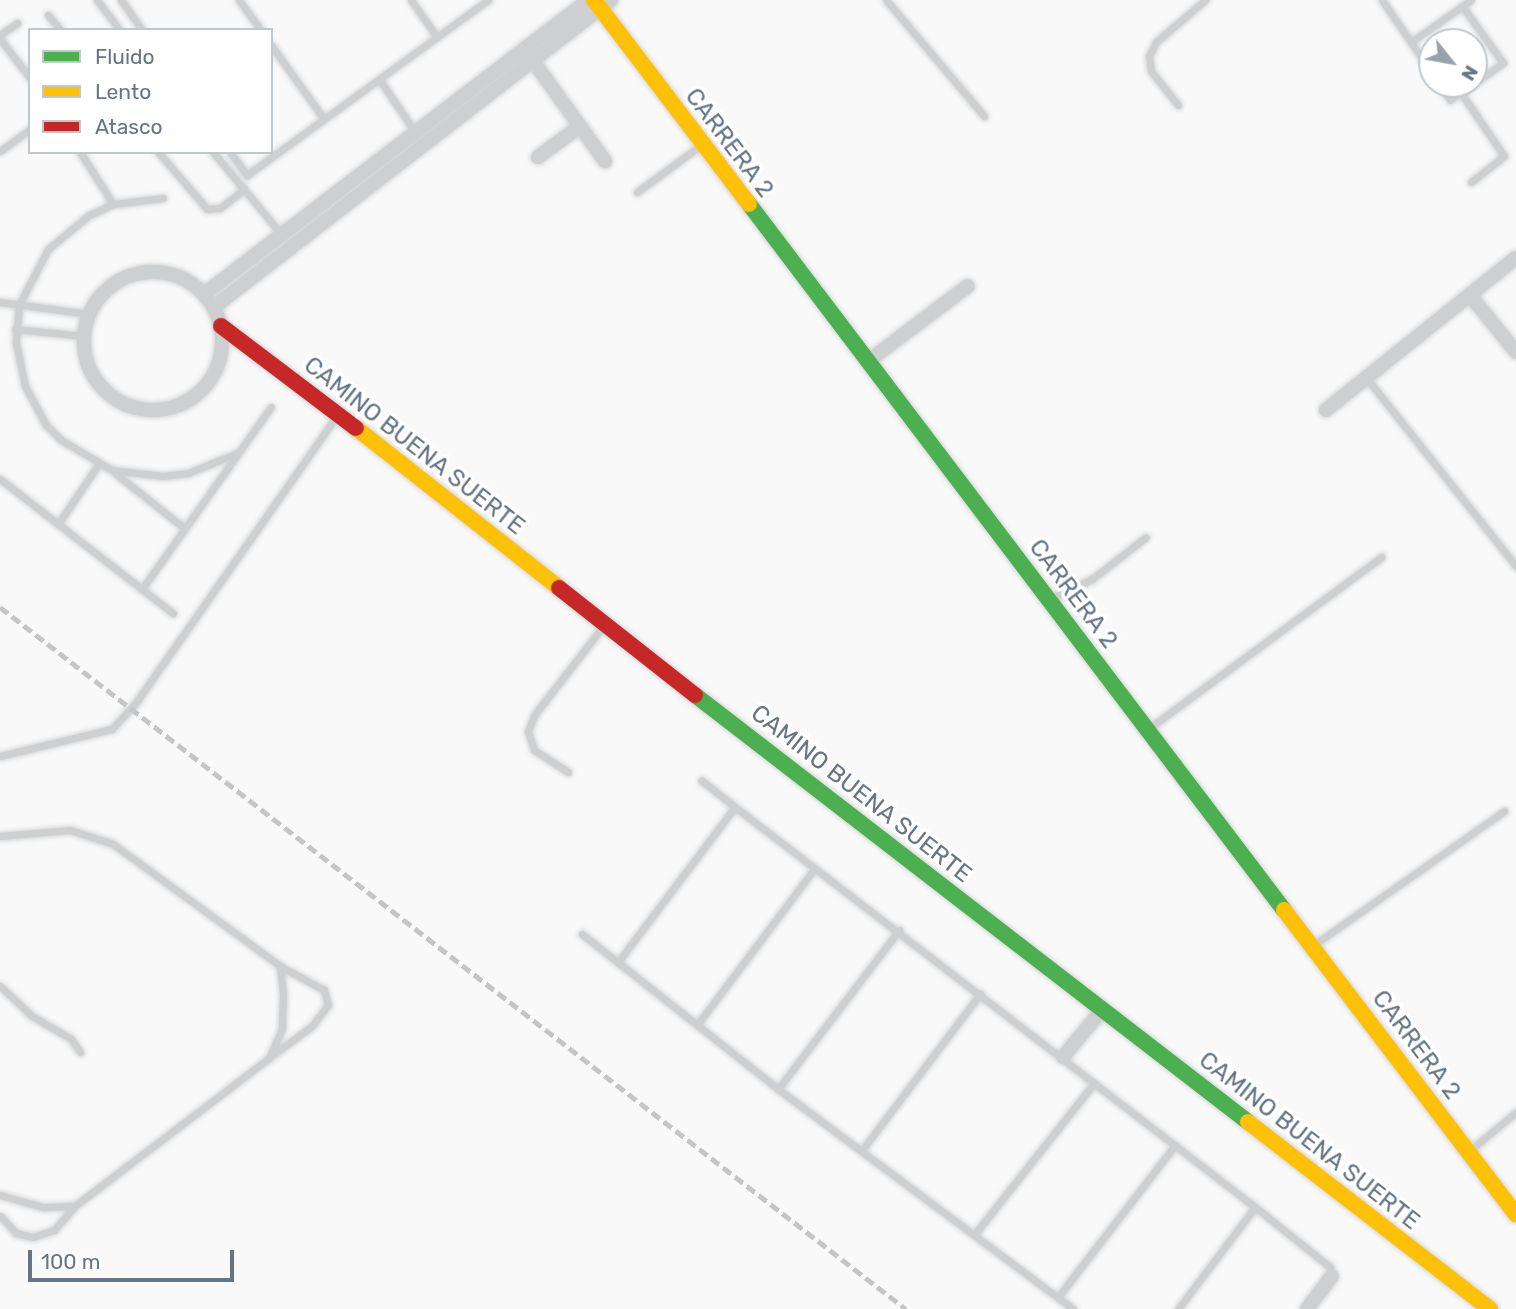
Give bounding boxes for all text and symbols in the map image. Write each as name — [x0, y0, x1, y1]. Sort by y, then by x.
legend — [28, 28, 273, 154]
north arrow — [1418, 28, 1488, 98]
text: Fluido — [95, 44, 155, 69]
text: N — [1456, 61, 1483, 85]
text: Lento — [95, 79, 151, 104]
street label: CARRERA 2 — [678, 83, 780, 203]
text: Atasco — [95, 114, 163, 139]
street label: CAMINO BUENA SUERTE — [298, 351, 530, 541]
street label: CARRERA 2 — [1022, 534, 1124, 654]
street label: CAMINO BUENA SUERTE — [745, 699, 977, 889]
street label: CARRERA 2 — [1365, 985, 1467, 1105]
street label: CAMINO BUENA SUERTE — [1193, 1046, 1425, 1236]
scale bar — [32, 1236, 238, 1280]
text: 100 m — [41, 1249, 100, 1274]

